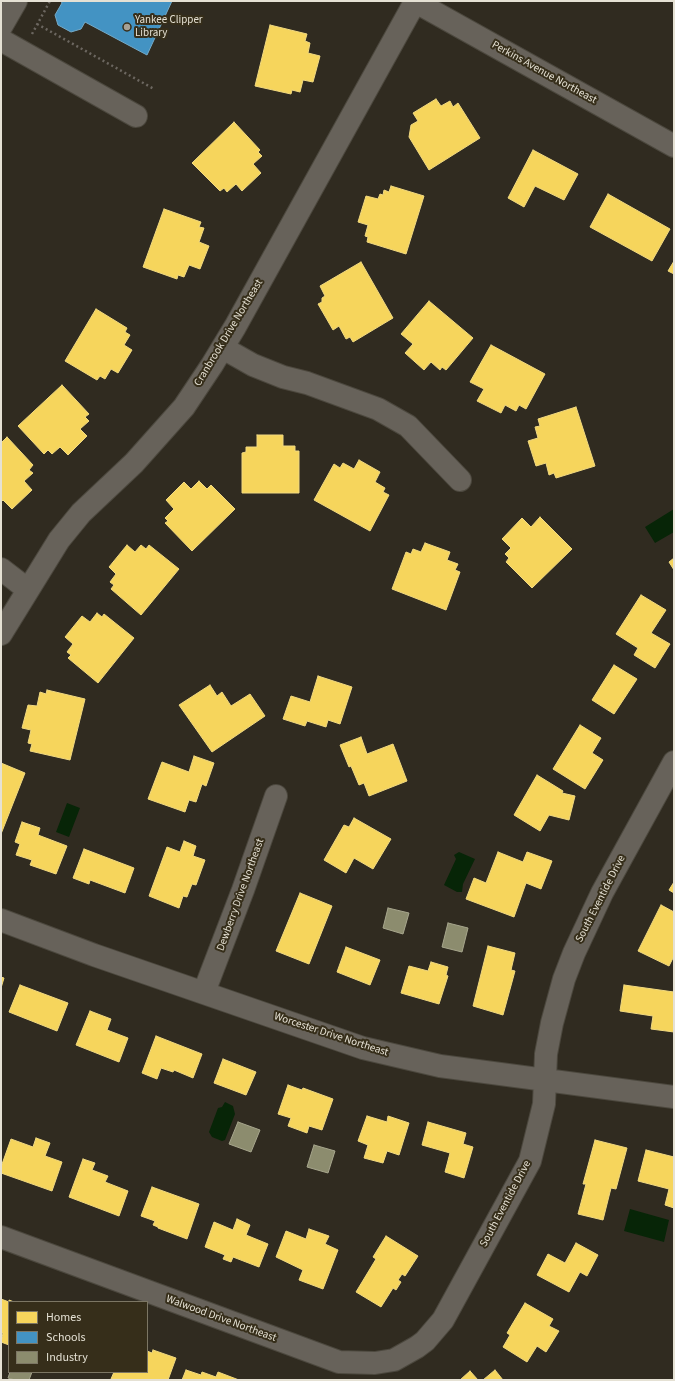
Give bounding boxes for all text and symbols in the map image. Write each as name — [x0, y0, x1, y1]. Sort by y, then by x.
place label: Yankee Clipper Library — [135, 14, 203, 40]
marker: Yankee Clipper Library — [122, 22, 132, 32]
street label: Perkins Avenue Northeast — [489, 39, 599, 107]
street label: Cranbrook Drive Northeast — [192, 277, 266, 389]
street label: Dewberry Drive Northeast — [215, 837, 267, 953]
street label: South Eventide Drive — [573, 853, 629, 945]
street label: Worcester Drive Northeast — [272, 1010, 390, 1060]
street label: South Eventide Drive — [478, 1159, 534, 1249]
street label: Walwood Drive Northeast — [164, 1293, 278, 1345]
legend — [8, 1301, 148, 1373]
text: Homes — [46, 1309, 81, 1326]
text: Schools — [46, 1329, 86, 1346]
text: Industry — [46, 1349, 88, 1366]

